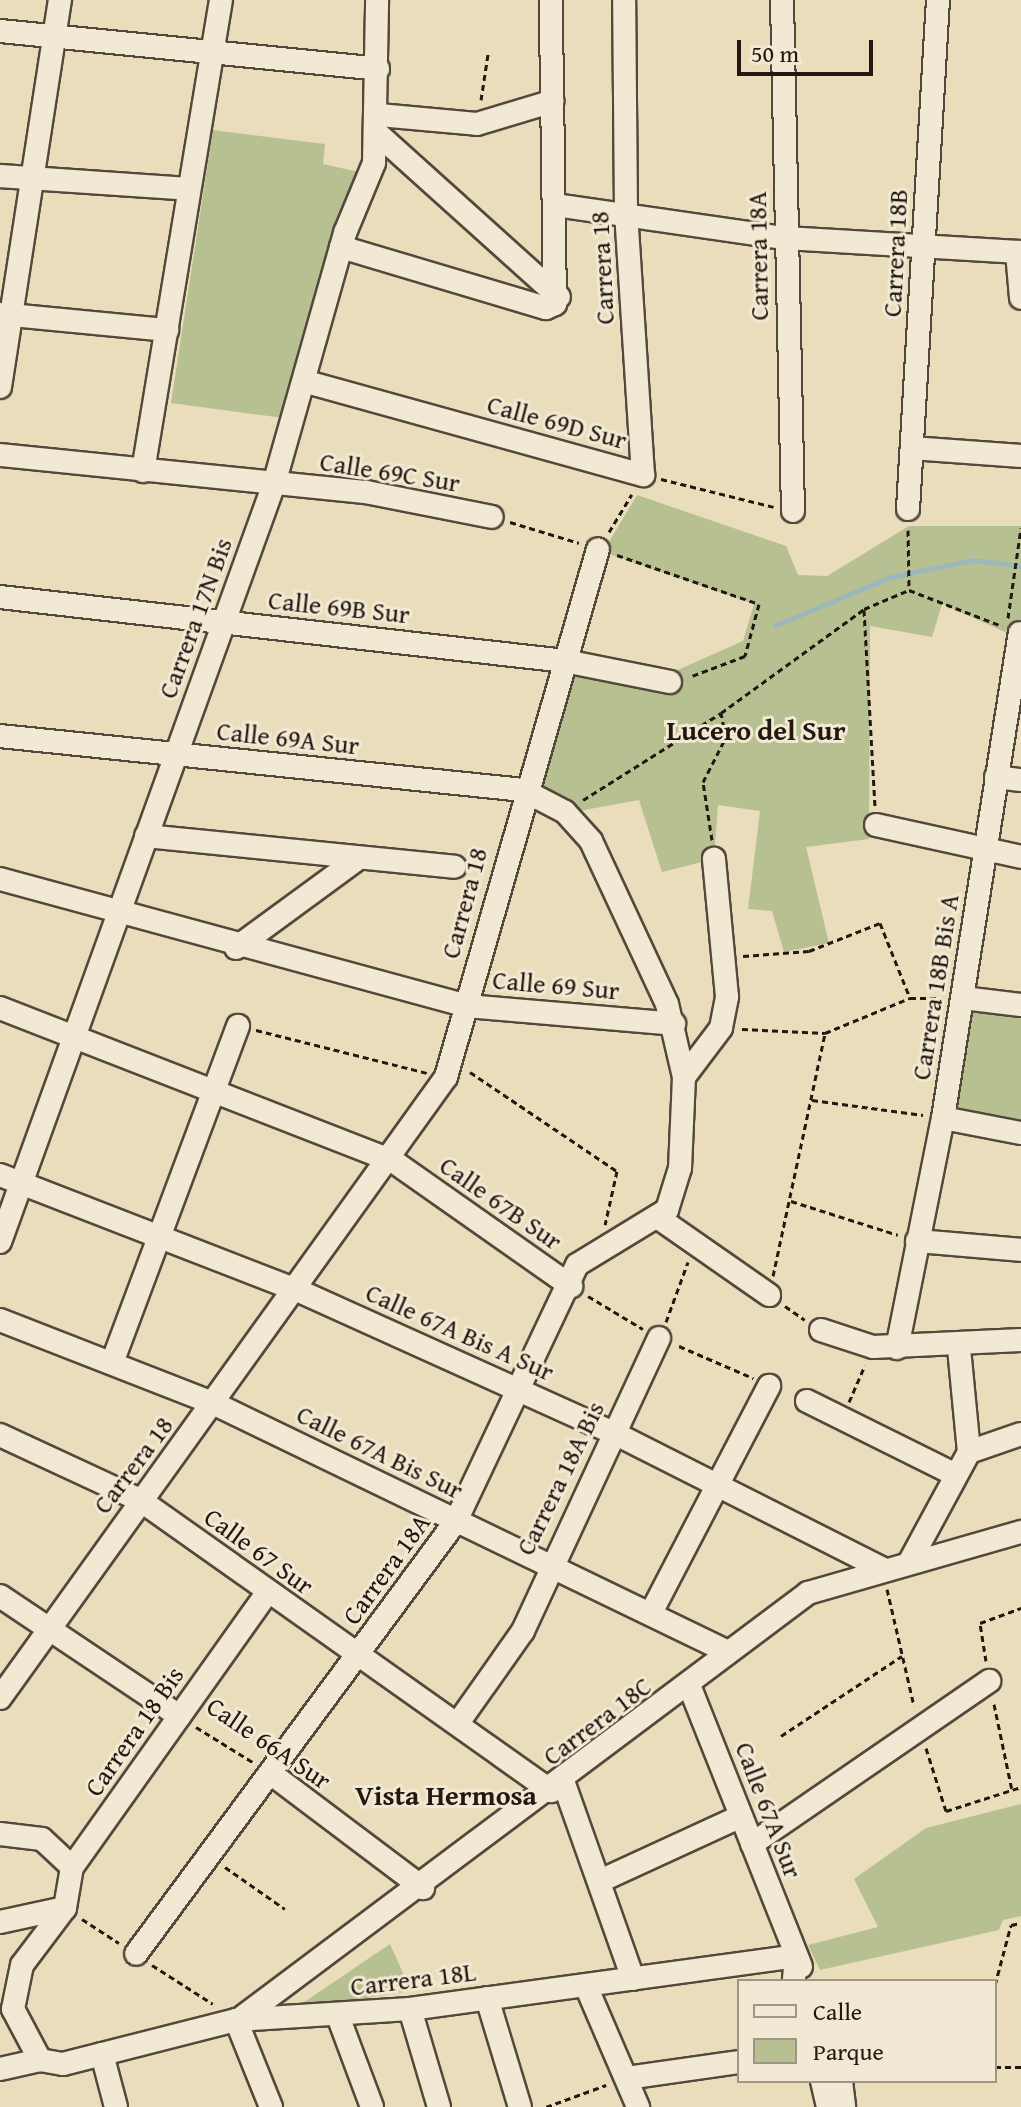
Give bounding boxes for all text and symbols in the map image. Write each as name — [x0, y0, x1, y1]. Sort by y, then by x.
scale bar — [741, 24, 877, 74]
text: 50 m — [751, 36, 799, 71]
street label: Carrera 18B — [876, 188, 914, 318]
street label: Carrera 18A — [741, 191, 775, 321]
street label: Carrera 18 — [583, 211, 621, 325]
street label: Calle 69D Sur — [484, 388, 630, 456]
street label: Calle 69C Sur — [318, 446, 462, 498]
street label: Carrera 17N Bis — [152, 534, 238, 702]
street label: Calle 69B Sur — [267, 584, 411, 630]
district label: Lucero del Sur — [666, 713, 846, 747]
street label: Calle 69A Sur — [215, 715, 361, 761]
street label: Carrera 18 — [434, 844, 494, 962]
street label: Carrera 18B Bis A — [905, 892, 965, 1082]
street label: Calle 69 Sur — [491, 964, 621, 1006]
street label: Calle 67B Sur — [434, 1150, 568, 1256]
street label: Calle 67A Bis A Sur — [361, 1277, 559, 1387]
street label: Carrera 18A Bis — [509, 1396, 611, 1560]
street label: Calle 67A Bis Sur — [292, 1398, 468, 1506]
street label: Carrera 18 — [86, 1410, 180, 1520]
street label: Calle 67 Sur — [198, 1501, 320, 1601]
street label: Carrera 18A — [335, 1508, 437, 1630]
street label: Carrera 18 Bis — [78, 1660, 190, 1802]
street label: Carrera 18C — [537, 1670, 657, 1772]
street label: Calle 66A Sur — [201, 1690, 337, 1796]
street label: Calle 67A Sur — [729, 1738, 809, 1882]
district label: Vista Hermosa — [355, 1778, 537, 1812]
street label: Carrera 18L — [349, 1956, 477, 2002]
legend — [737, 1979, 997, 2083]
text: Calle — [813, 1994, 862, 2029]
text: Parque — [813, 2034, 884, 2069]

